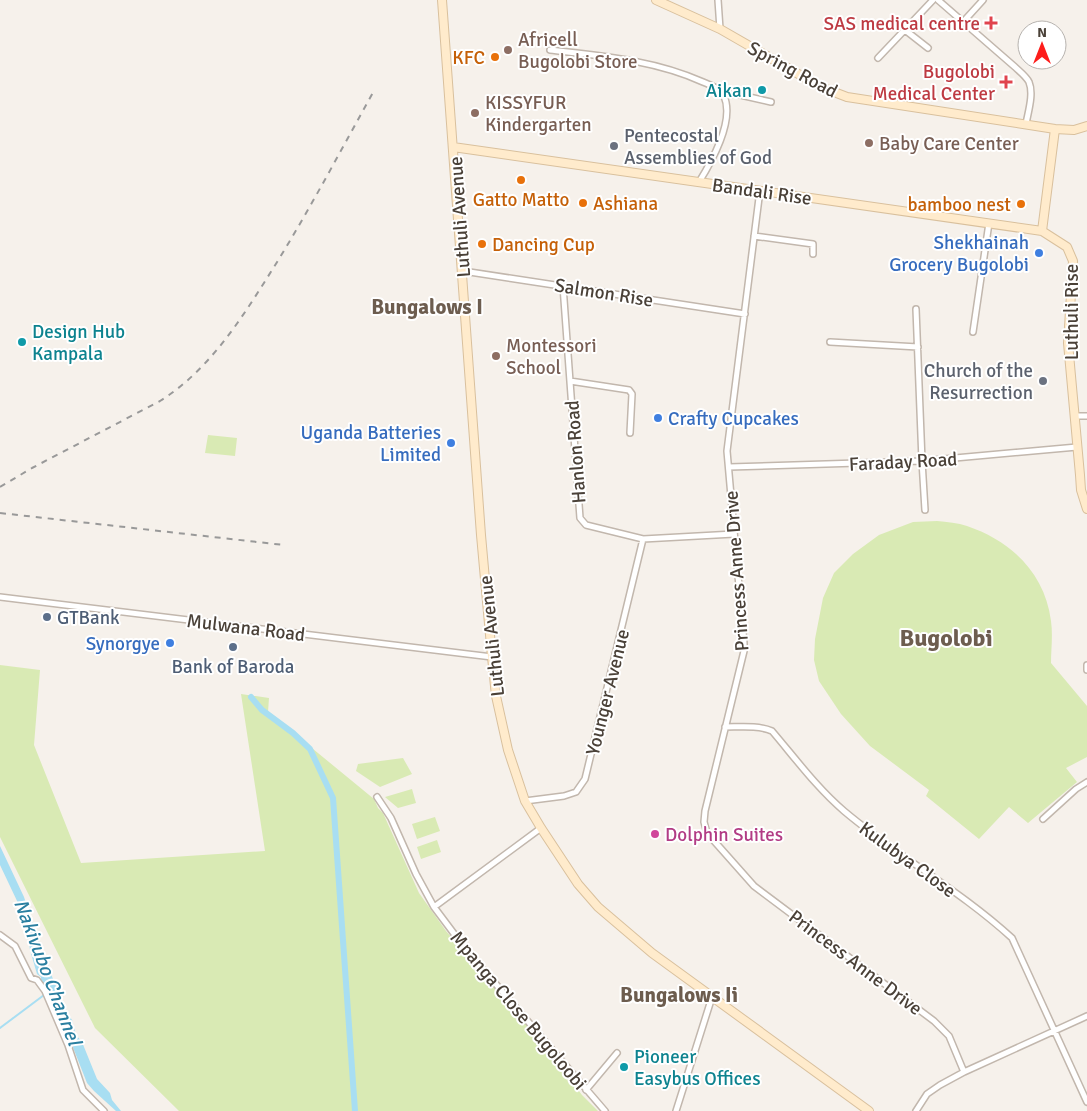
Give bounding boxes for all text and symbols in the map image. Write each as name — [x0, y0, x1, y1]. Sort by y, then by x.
place label: SAS medical centre — [823, 12, 980, 36]
marker: SAS medical centre — [984, 16, 998, 30]
north arrow — [1017, 20, 1067, 70]
text: N — [1037, 24, 1047, 41]
place label: Africell Bugolobi Store — [518, 28, 637, 74]
street label: Spring Road — [743, 36, 842, 104]
marker: Africell Bugolobi Store — [502, 44, 514, 56]
place label: KFC — [452, 46, 485, 70]
marker: KFC — [489, 51, 501, 63]
place label: Bugolobi Medical Center — [872, 60, 995, 106]
marker: Bugolobi Medical Center — [999, 75, 1013, 89]
place label: Aikan — [706, 79, 752, 103]
marker: Aikan — [756, 84, 768, 96]
place label: KISSYFUR Kindergarten — [485, 91, 592, 137]
marker: KISSYFUR Kindergarten — [469, 107, 481, 119]
place label: Pentecostal Assemblies of God — [624, 124, 772, 170]
place label: Baby Care Center — [879, 132, 1019, 156]
marker: Baby Care Center — [863, 137, 875, 149]
marker: Pentecostal Assemblies of God — [608, 140, 620, 152]
street label: Luthuli Avenue — [444, 155, 476, 278]
street label: Bandali Rise — [710, 173, 813, 211]
marker: Gatto Matto — [515, 174, 527, 186]
place label: Gatto Matto — [473, 188, 569, 212]
place label: Ashiana — [593, 192, 658, 216]
place label: bamboo nest — [907, 193, 1011, 217]
marker: Ashiana — [577, 197, 589, 209]
marker: bamboo nest — [1015, 198, 1027, 210]
place label: Shekhainah Grocery Bugolobi — [889, 231, 1029, 277]
place label: Dancing Cup — [492, 233, 595, 257]
marker: Dancing Cup — [476, 238, 488, 250]
marker: Shekhainah Grocery Bugolobi — [1033, 247, 1045, 259]
street label: Luthuli Rise — [1060, 264, 1084, 360]
street label: Salmon Rise — [553, 273, 655, 313]
district label: Bungalows I — [371, 294, 483, 320]
place label: Design Hub Kampala — [32, 320, 125, 366]
place label: Montessori School — [506, 334, 597, 380]
marker: Design Hub Kampala — [16, 336, 28, 348]
marker: Montessori School — [490, 350, 502, 362]
place label: Church of the Resurrection — [924, 359, 1033, 405]
marker: Church of the Resurrection — [1037, 375, 1049, 387]
street label: Hanlon Road — [560, 400, 592, 504]
place label: Crafty Cupcakes — [668, 407, 799, 431]
marker: Crafty Cupcakes — [652, 412, 664, 424]
place label: Uganda Batteries Limited — [301, 421, 441, 467]
marker: Uganda Batteries Limited — [445, 437, 457, 449]
street label: Faraday Road — [848, 447, 958, 477]
street label: Princess Anne Drive — [719, 490, 755, 652]
street label: Luthuli Avenue — [474, 574, 510, 698]
place label: GTBank — [57, 606, 120, 630]
street label: Mulwana Road — [185, 609, 306, 647]
marker: GTBank — [41, 611, 53, 623]
district label: Bugolobi — [899, 623, 993, 653]
street label: Younger Avenue — [581, 627, 635, 758]
place label: Synorgye — [86, 632, 160, 656]
marker: Synorgye — [164, 637, 176, 649]
marker: Bank of Baroda — [227, 641, 239, 653]
place label: Bank of Baroda — [172, 655, 294, 679]
street label: Kulubya Close — [854, 817, 961, 903]
place label: Dolphin Suites — [665, 823, 783, 847]
marker: Dolphin Suites — [649, 828, 661, 840]
water label: Nakivubo Channel — [8, 895, 88, 1051]
street label: Princess Anne Drive — [784, 905, 927, 1021]
street label: Mpanga Close Bugoloobi — [445, 926, 592, 1095]
district label: Bungalows Ii — [620, 982, 738, 1008]
place label: Pioneer Easybus Offices — [634, 1045, 760, 1091]
marker: Pioneer Easybus Offices — [618, 1061, 630, 1073]

